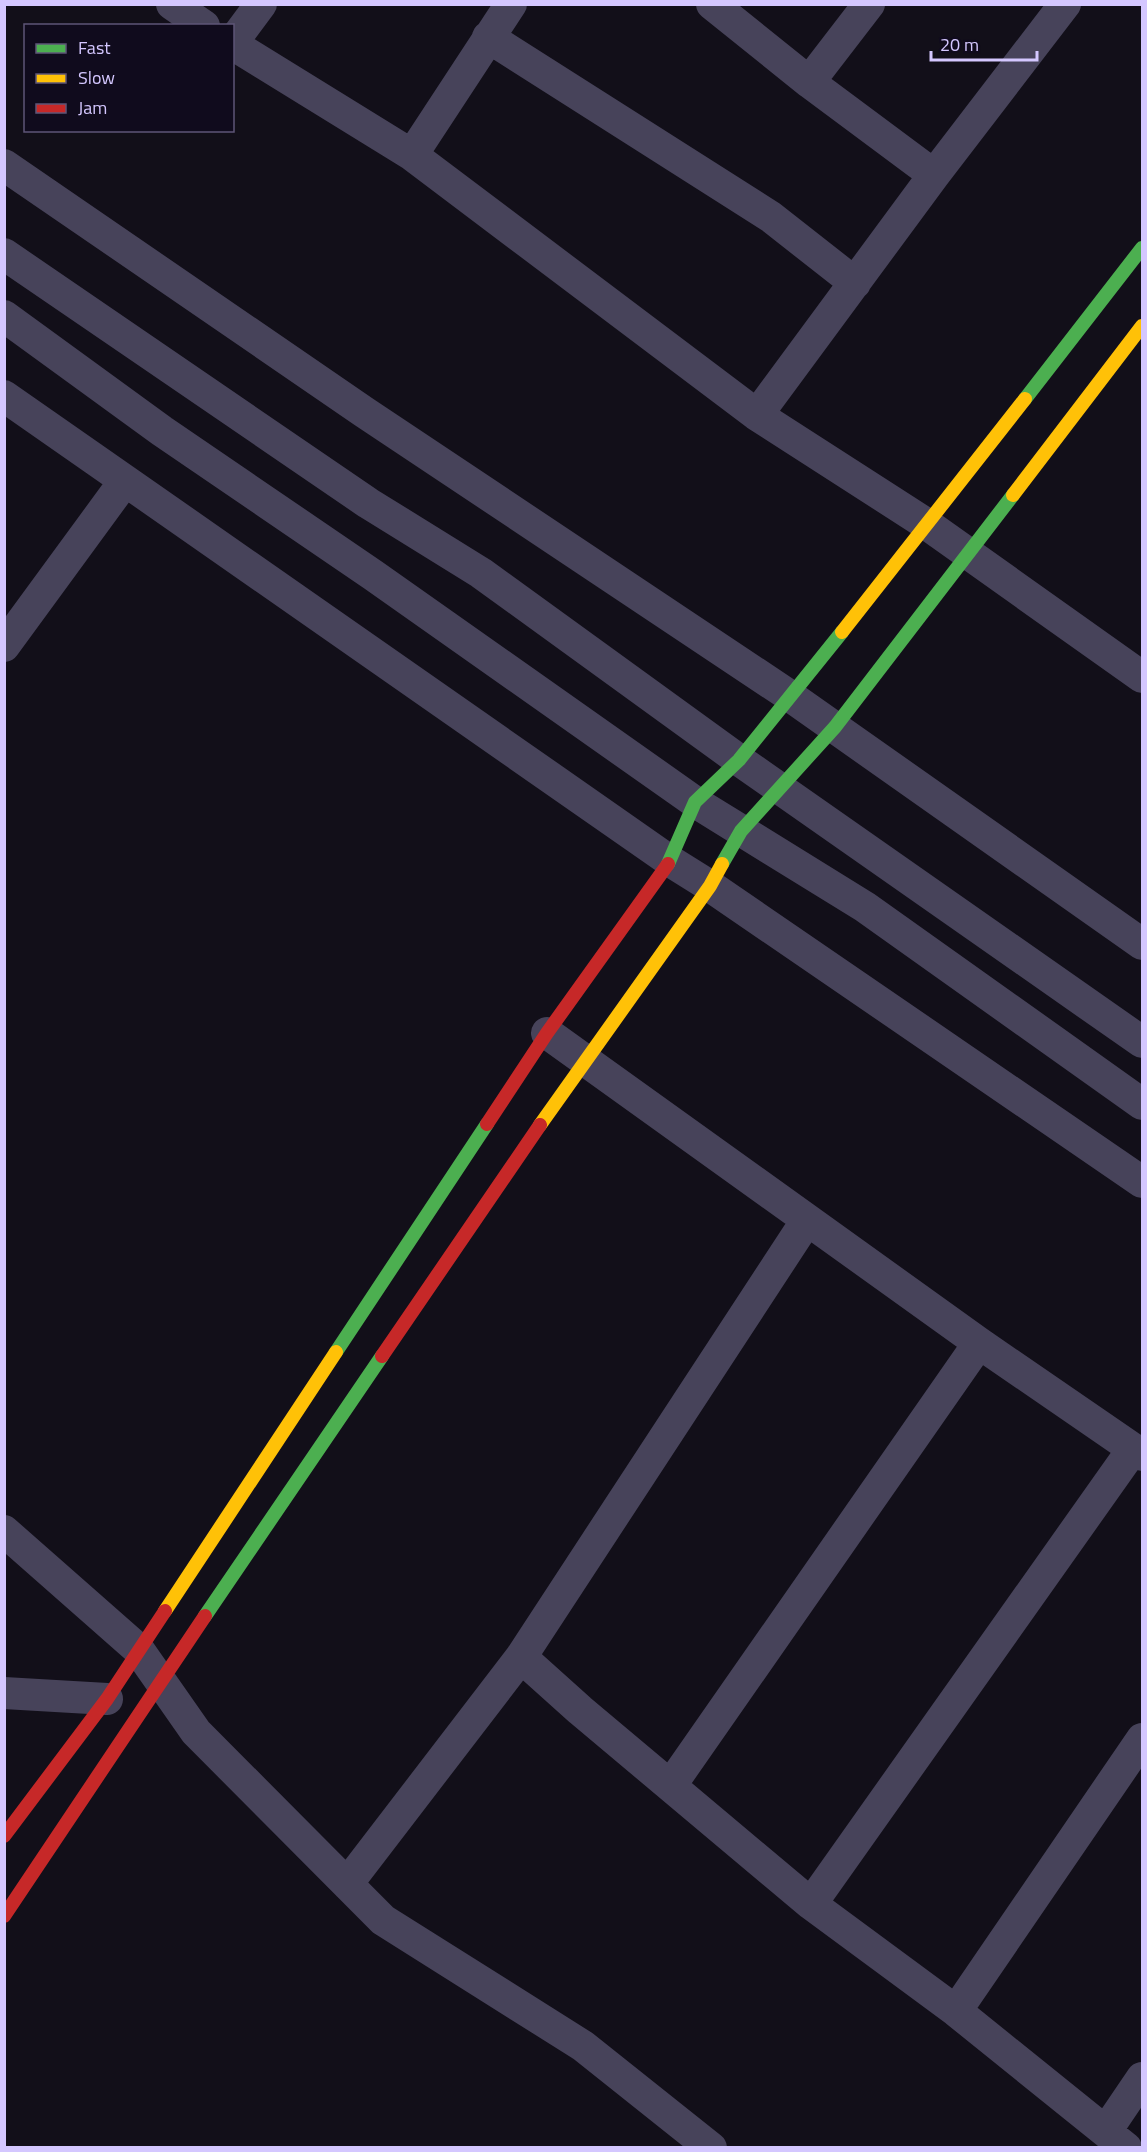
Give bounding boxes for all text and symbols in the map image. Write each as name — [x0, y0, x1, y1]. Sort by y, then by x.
legend — [24, 24, 234, 132]
scale bar — [931, 24, 1038, 62]
text: 20 m — [940, 31, 979, 58]
text: Fast — [78, 34, 111, 61]
text: Slow — [78, 64, 115, 91]
text: Jam — [78, 94, 107, 121]

